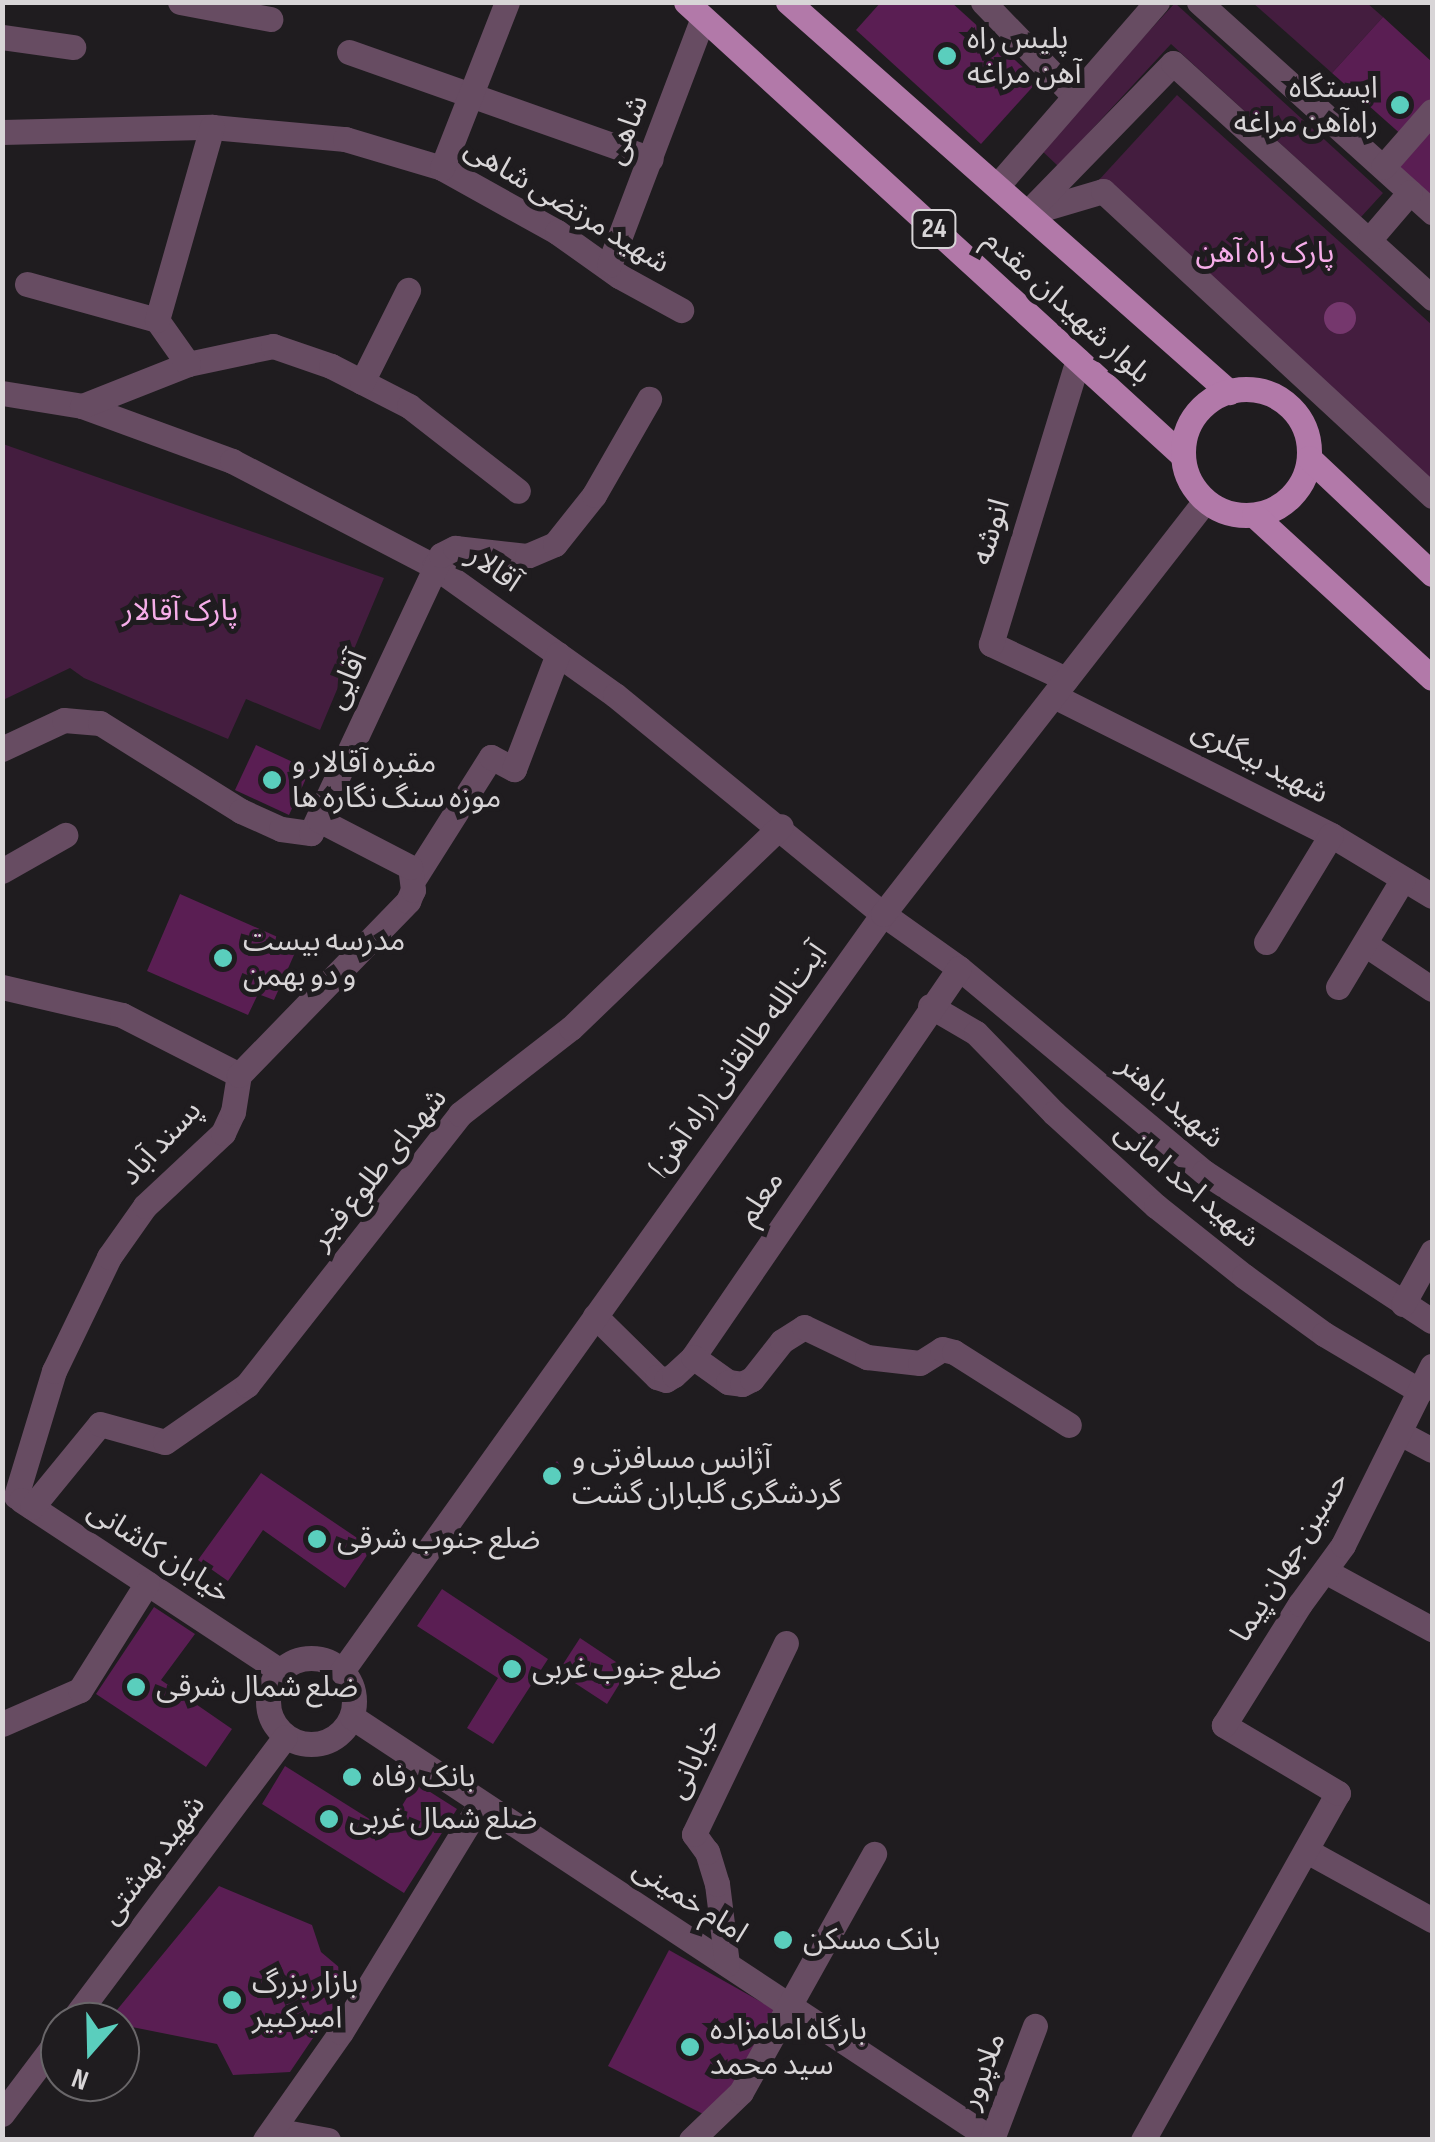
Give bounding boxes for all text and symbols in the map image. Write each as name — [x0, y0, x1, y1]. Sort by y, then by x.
place label: پلیس راه آهن مراغه — [967, 21, 1082, 92]
marker: پلیس راه آهن مراغه — [936, 45, 958, 67]
place label: ایستگاه راه‌آهن مراغه — [1234, 70, 1378, 140]
street label: شاهی — [597, 90, 657, 170]
marker: ایستگاه راه‌آهن مراغه — [1387, 92, 1413, 118]
street label: شهید مرتضی شاهی — [458, 131, 676, 281]
road number: 24 — [909, 206, 959, 252]
street label: بلوار شهیدان مقدم — [976, 222, 1158, 392]
park label: پارک راه آهن — [1195, 235, 1335, 271]
street label: انوشه — [964, 494, 1018, 570]
street label: آقالار — [460, 538, 528, 600]
park label: پارک آقالار — [122, 593, 238, 629]
street label: آقایی — [318, 645, 376, 715]
street label: شهید بیگلری — [1186, 712, 1334, 812]
place label: مقبره آقالار و موزه سنگ نگاره ها — [292, 745, 501, 816]
marker: مقبره آقالار و موزه سنگ نگاره ها — [261, 769, 283, 791]
place label: مدرسه بیست و دو بهمن — [243, 923, 405, 994]
street label: (راه آهن) آیت‌الله طالقانی — [641, 936, 835, 1184]
marker: مدرسه بیست و دو بهمن — [212, 947, 234, 969]
street label: شهید باهنر — [1111, 1047, 1231, 1157]
street label: شهدای طلوع فجر — [303, 1081, 455, 1257]
street label: پسند آباد — [112, 1093, 210, 1193]
street label: شهید احد امانی — [1107, 1114, 1267, 1256]
street label: معلم — [730, 1164, 792, 1232]
place label: آژانس مسافرتی و گردشگری گلباران گشت — [572, 1441, 842, 1512]
marker: آژانس مسافرتی و گردشگری گلباران گشت — [541, 1465, 563, 1487]
street label: حسین جهان پیما — [1223, 1465, 1357, 1649]
street label: خیابان کاشانی — [81, 1492, 237, 1612]
place label: ضلع جنوب شرقی — [337, 1521, 540, 1557]
marker: ضلع جنوب شرقی — [306, 1528, 328, 1550]
place label: ضلع جنوب غربی — [532, 1651, 722, 1687]
marker: ضلع جنوب غربی — [501, 1658, 523, 1680]
place label: ضلع شمال شرقی — [156, 1669, 358, 1705]
marker: ضلع شمال شرقی — [125, 1676, 147, 1698]
street label: خیابانی — [659, 1713, 729, 1805]
place label: بانک رفاه — [372, 1759, 475, 1795]
marker: بانک رفاه — [341, 1766, 363, 1788]
street label: شهید بهشتی — [93, 1788, 213, 1932]
place label: ضلع شمال غربی — [349, 1801, 537, 1837]
marker: ضلع شمال غربی — [318, 1808, 340, 1830]
street label: امام خمینی — [626, 1851, 754, 1951]
place label: بانک مسکن — [803, 1922, 940, 1958]
marker: بانک مسکن — [772, 1929, 794, 1951]
place label: بازار بزرگ امیرکبیر — [252, 1965, 358, 2036]
marker: بازار بزرگ امیرکبیر — [221, 1989, 243, 2011]
north arrow — [40, 2002, 140, 2102]
place label: بارگاه امامزاده سید محمد — [710, 2012, 867, 2082]
street label: ملاپرور — [952, 2028, 1014, 2114]
marker: بارگاه امامزاده سید محمد — [679, 2036, 701, 2058]
text: N — [68, 2061, 93, 2097]

